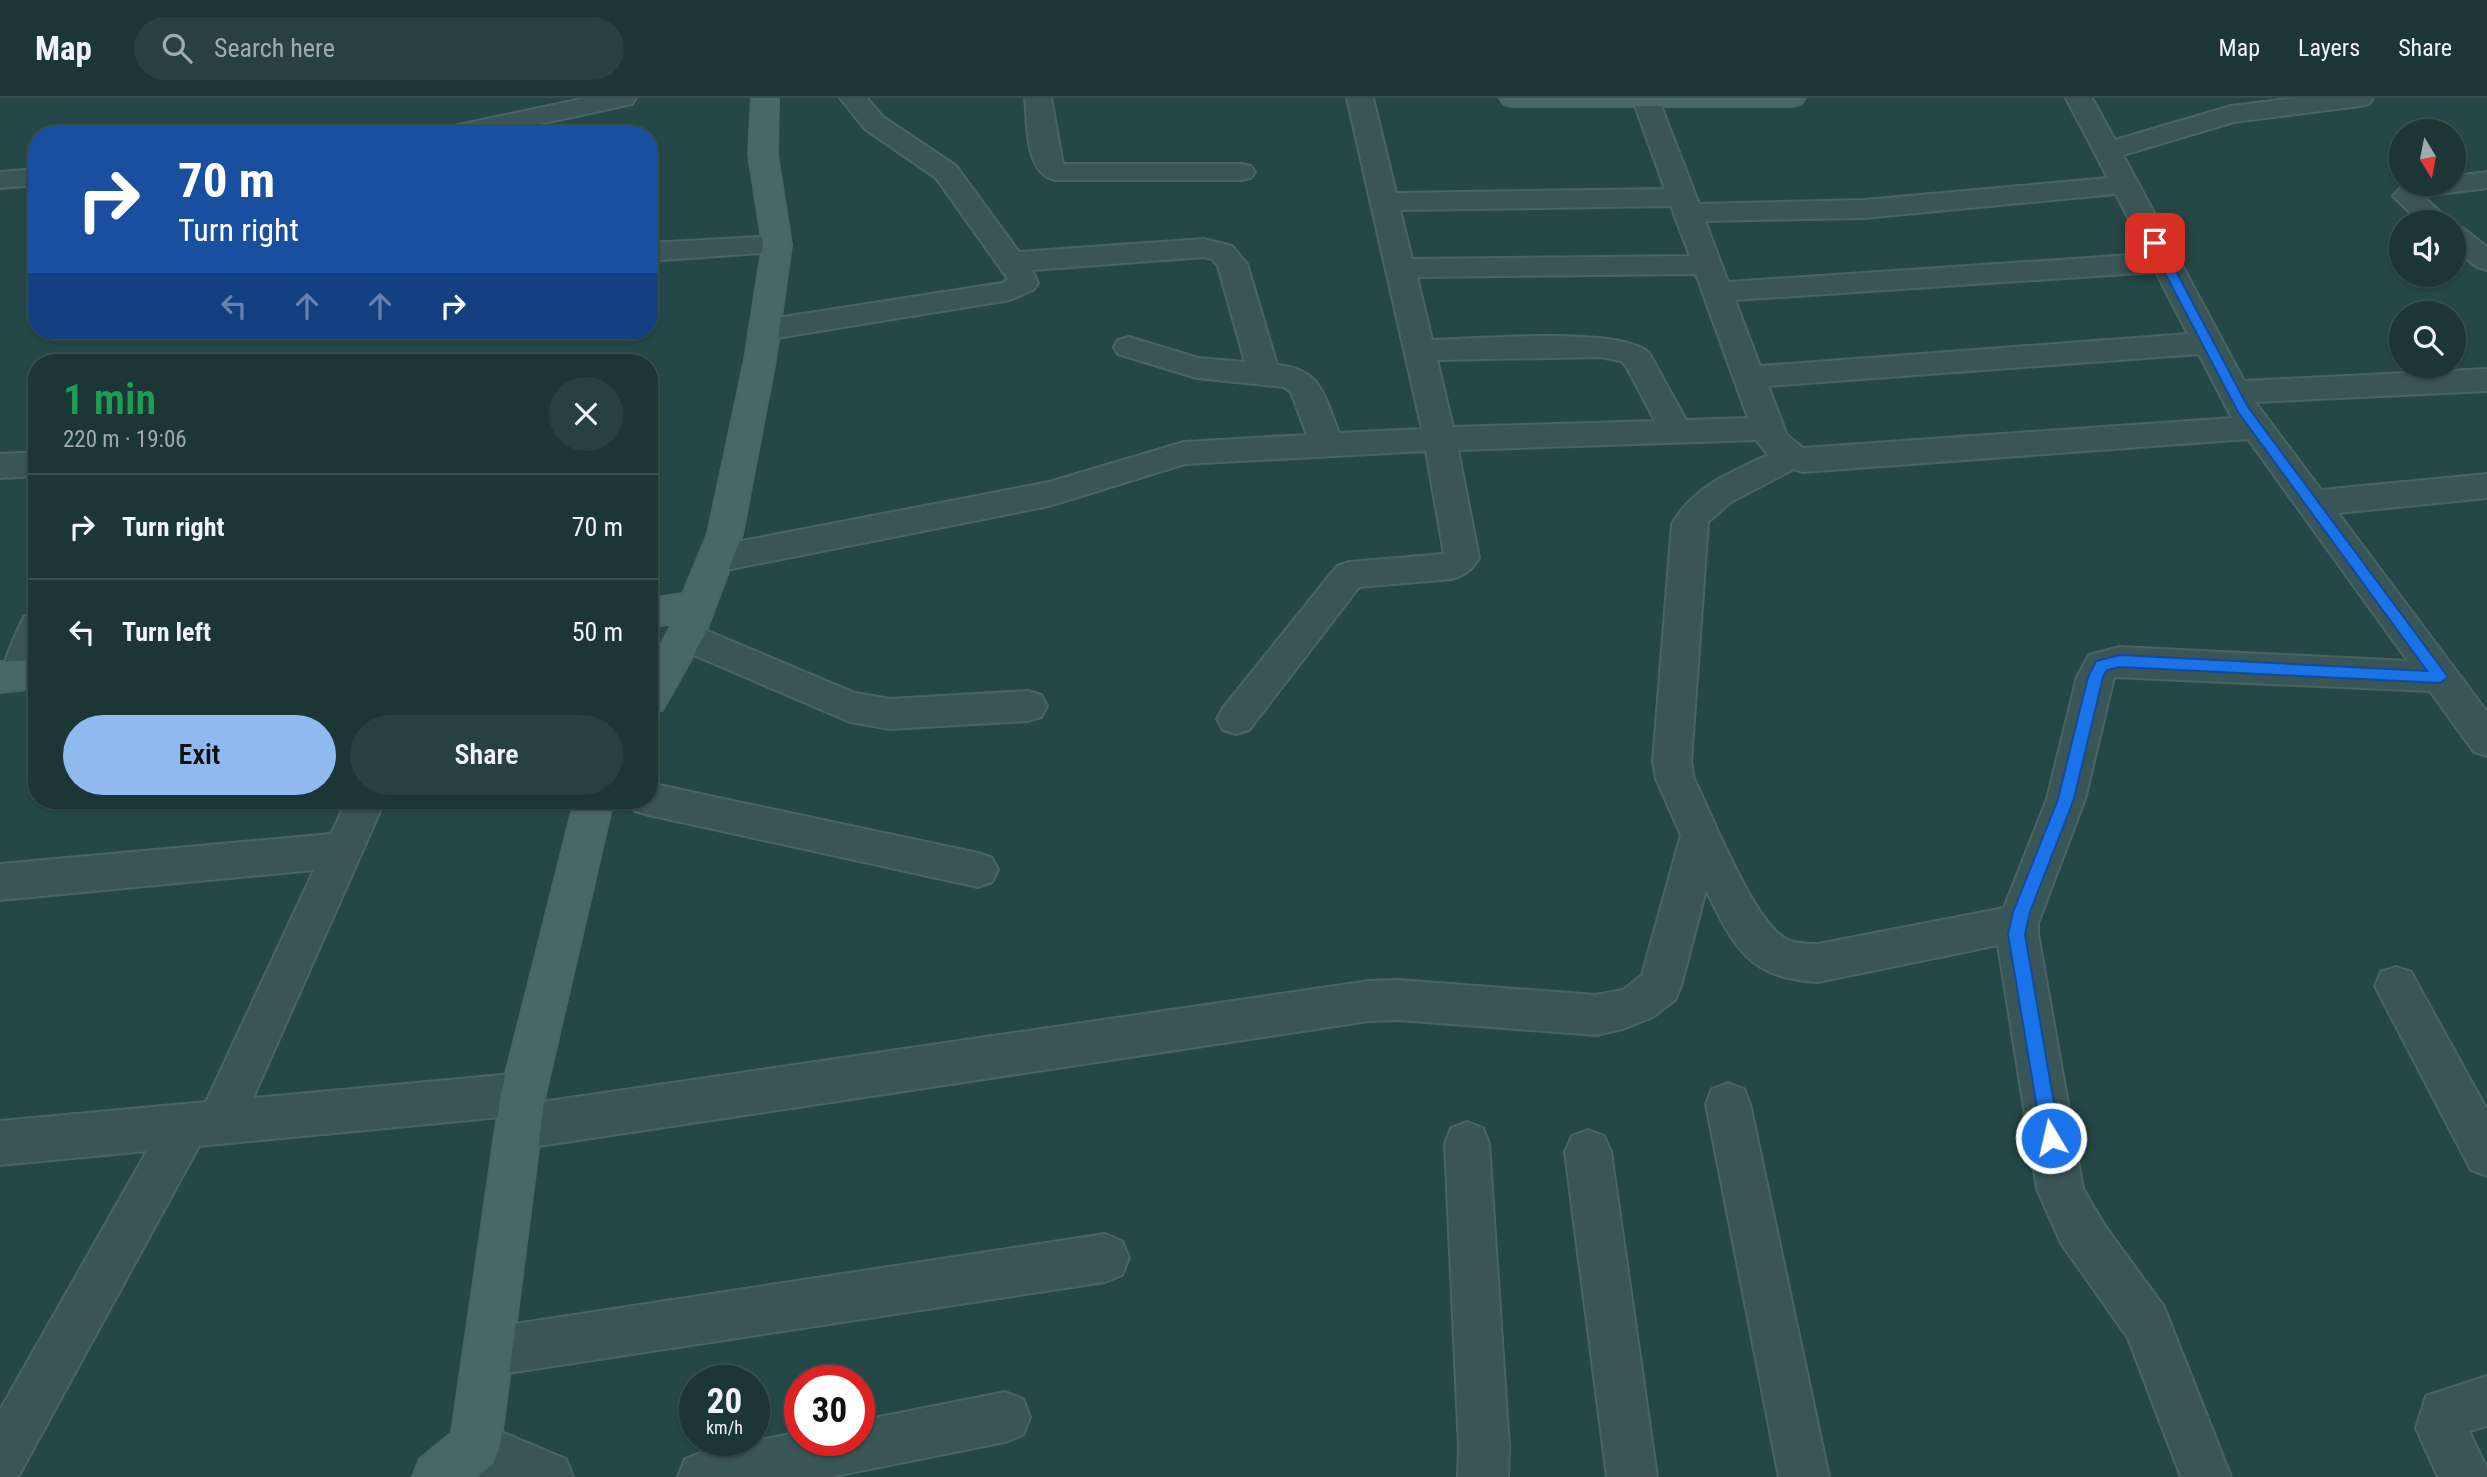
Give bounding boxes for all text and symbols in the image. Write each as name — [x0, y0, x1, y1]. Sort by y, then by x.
search box — [134, 17, 624, 80]
text: Map — [35, 29, 92, 68]
icon: search — [158, 29, 196, 67]
text: Search here — [214, 33, 335, 63]
text: Map — [2219, 34, 2260, 62]
text: Layers — [2298, 34, 2360, 62]
text: Share — [2398, 34, 2452, 62]
north arrow — [2389, 119, 2466, 196]
map controls — [2389, 119, 2466, 378]
text: 70 m — [178, 152, 275, 209]
icon: right — [63, 154, 154, 245]
button: sound — [2389, 210, 2466, 287]
text: Turn right — [178, 211, 299, 249]
pin — [2125, 213, 2185, 273]
icon: arrive — [2136, 224, 2174, 262]
icon: left — [215, 287, 253, 325]
icon: ahead — [288, 287, 326, 325]
icon: ahead — [361, 287, 399, 325]
icon: right — [434, 287, 472, 325]
button: search — [2389, 301, 2466, 378]
text: 1 min — [63, 375, 156, 424]
button: close — [549, 377, 623, 451]
text: 220 m · 19:06 — [63, 426, 187, 453]
icon: right — [63, 508, 101, 546]
text: Turn right — [122, 512, 224, 542]
text: 70 m — [572, 512, 623, 542]
icon: left — [63, 613, 101, 651]
text: Turn left — [122, 617, 211, 647]
text: 50 m — [572, 617, 623, 647]
button: Exit — [63, 715, 336, 795]
button: Share — [350, 715, 623, 795]
position arrow — [2014, 1101, 2088, 1175]
speed limit sign: 30 — [784, 1365, 875, 1456]
text: 20 — [707, 1381, 742, 1422]
text: km/h — [706, 1417, 743, 1438]

